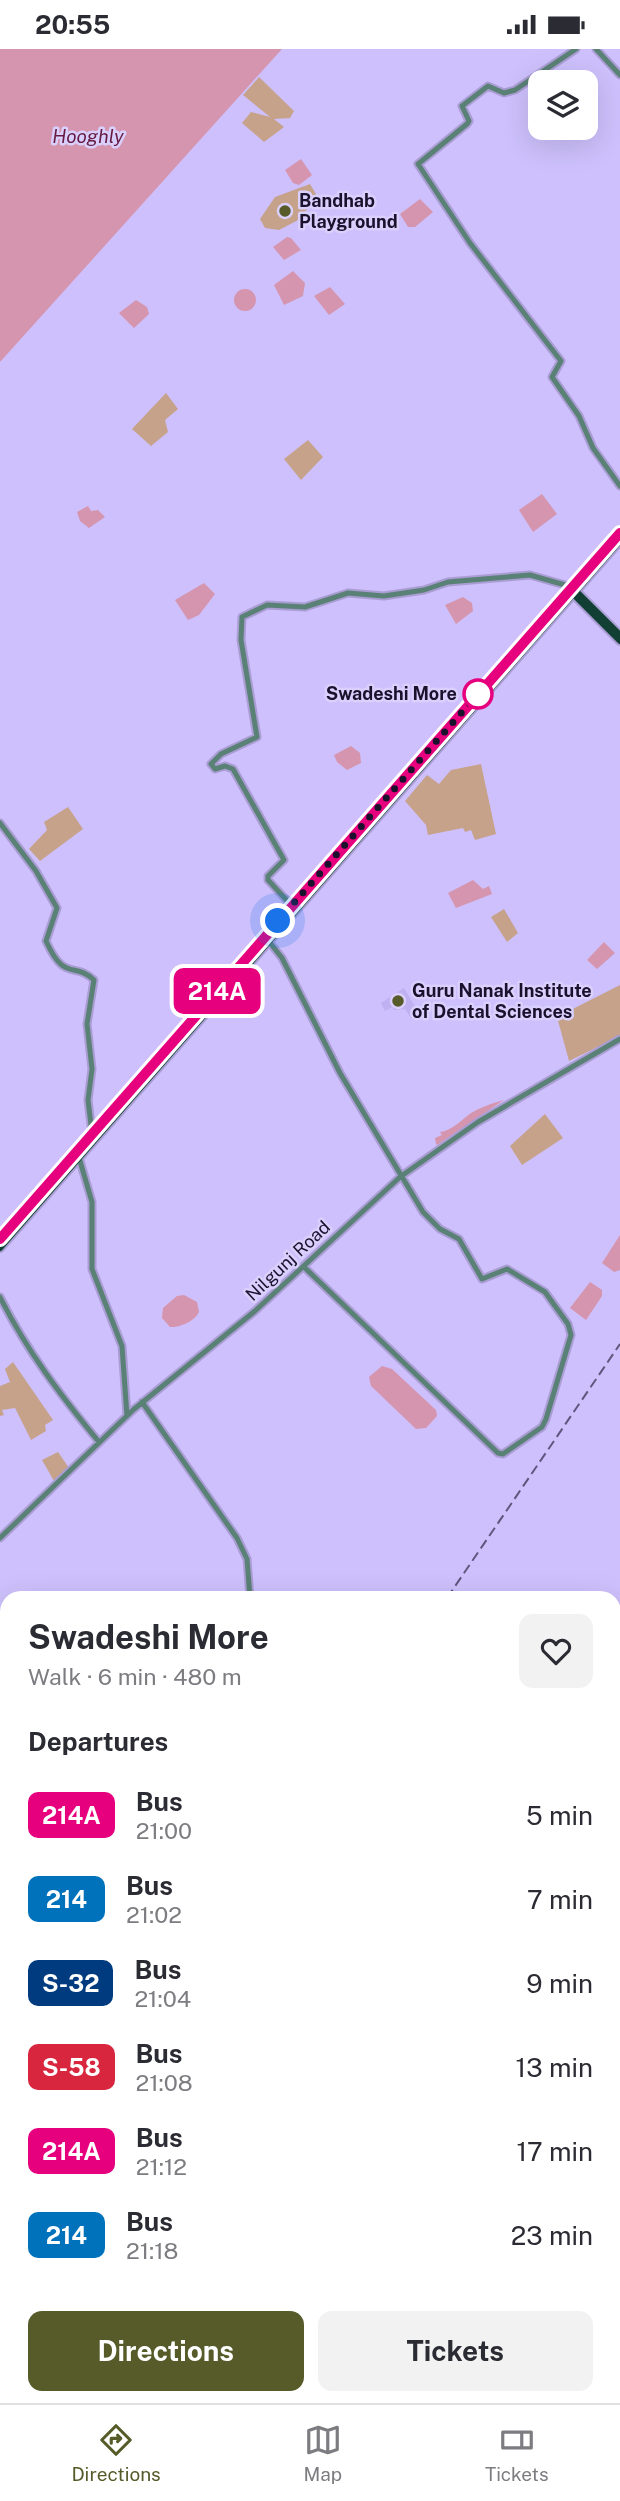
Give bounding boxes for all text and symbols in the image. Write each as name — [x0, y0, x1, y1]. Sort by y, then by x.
text: 20:55 — [35, 9, 110, 40]
map controls — [528, 70, 598, 140]
button: layers — [528, 70, 598, 140]
water label: Hooghly — [52, 125, 124, 147]
place label: Bandhab Playground — [299, 190, 398, 232]
marker: Bandhab Playground — [277, 203, 293, 219]
marker: Swadeshi More — [463, 679, 493, 709]
place label: Swadeshi More — [326, 683, 457, 704]
your location — [260, 903, 295, 938]
line badge: 214A — [168, 968, 266, 1014]
text: 214A — [188, 977, 246, 1005]
place label: Guru Nanak Institute of Dental Sciences — [412, 980, 592, 1022]
marker: Guru Nanak Institute of Dental Sciences — [390, 993, 406, 1009]
street label: Nilgunj Road — [241, 1216, 334, 1305]
button: heart — [519, 1614, 593, 1688]
text: Swadeshi More — [28, 1618, 269, 1656]
text: Walk · 6 min · 480 m — [28, 1663, 242, 1690]
text: Departures — [28, 1726, 168, 1757]
text: Bus — [136, 1786, 183, 1817]
text: 5 min — [526, 1800, 593, 1831]
text: 214A — [42, 1801, 101, 1829]
text: 21:00 — [136, 1817, 192, 1844]
text: Bus — [126, 1870, 173, 1901]
text: 7 min — [527, 1884, 593, 1915]
text: 214 — [46, 1885, 87, 1913]
text: 21:02 — [126, 1901, 182, 1928]
text: Bus — [134, 1954, 181, 1985]
text: 9 min — [526, 1968, 593, 1999]
text: S-32 — [42, 1969, 99, 1997]
text: 21:04 — [134, 1985, 191, 2012]
text: Bus — [136, 2038, 183, 2069]
text: 13 min — [516, 2052, 593, 2083]
text: S-58 — [42, 2053, 101, 2081]
text: 21:08 — [136, 2069, 193, 2096]
text: Bus — [136, 2122, 183, 2153]
text: 17 min — [516, 2136, 593, 2167]
text: 214A — [42, 2137, 101, 2165]
text: 21:12 — [136, 2153, 187, 2180]
text: Bus — [126, 2206, 173, 2237]
text: 23 min — [511, 2220, 593, 2251]
text: 214 — [46, 2221, 87, 2249]
text: 21:18 — [126, 2237, 179, 2264]
button: Directions — [28, 2311, 304, 2391]
button: Tickets — [318, 2311, 593, 2391]
tab: Directions — [71, 2421, 161, 2485]
tab: Map — [303, 2421, 342, 2485]
tab: Tickets — [485, 2421, 549, 2485]

